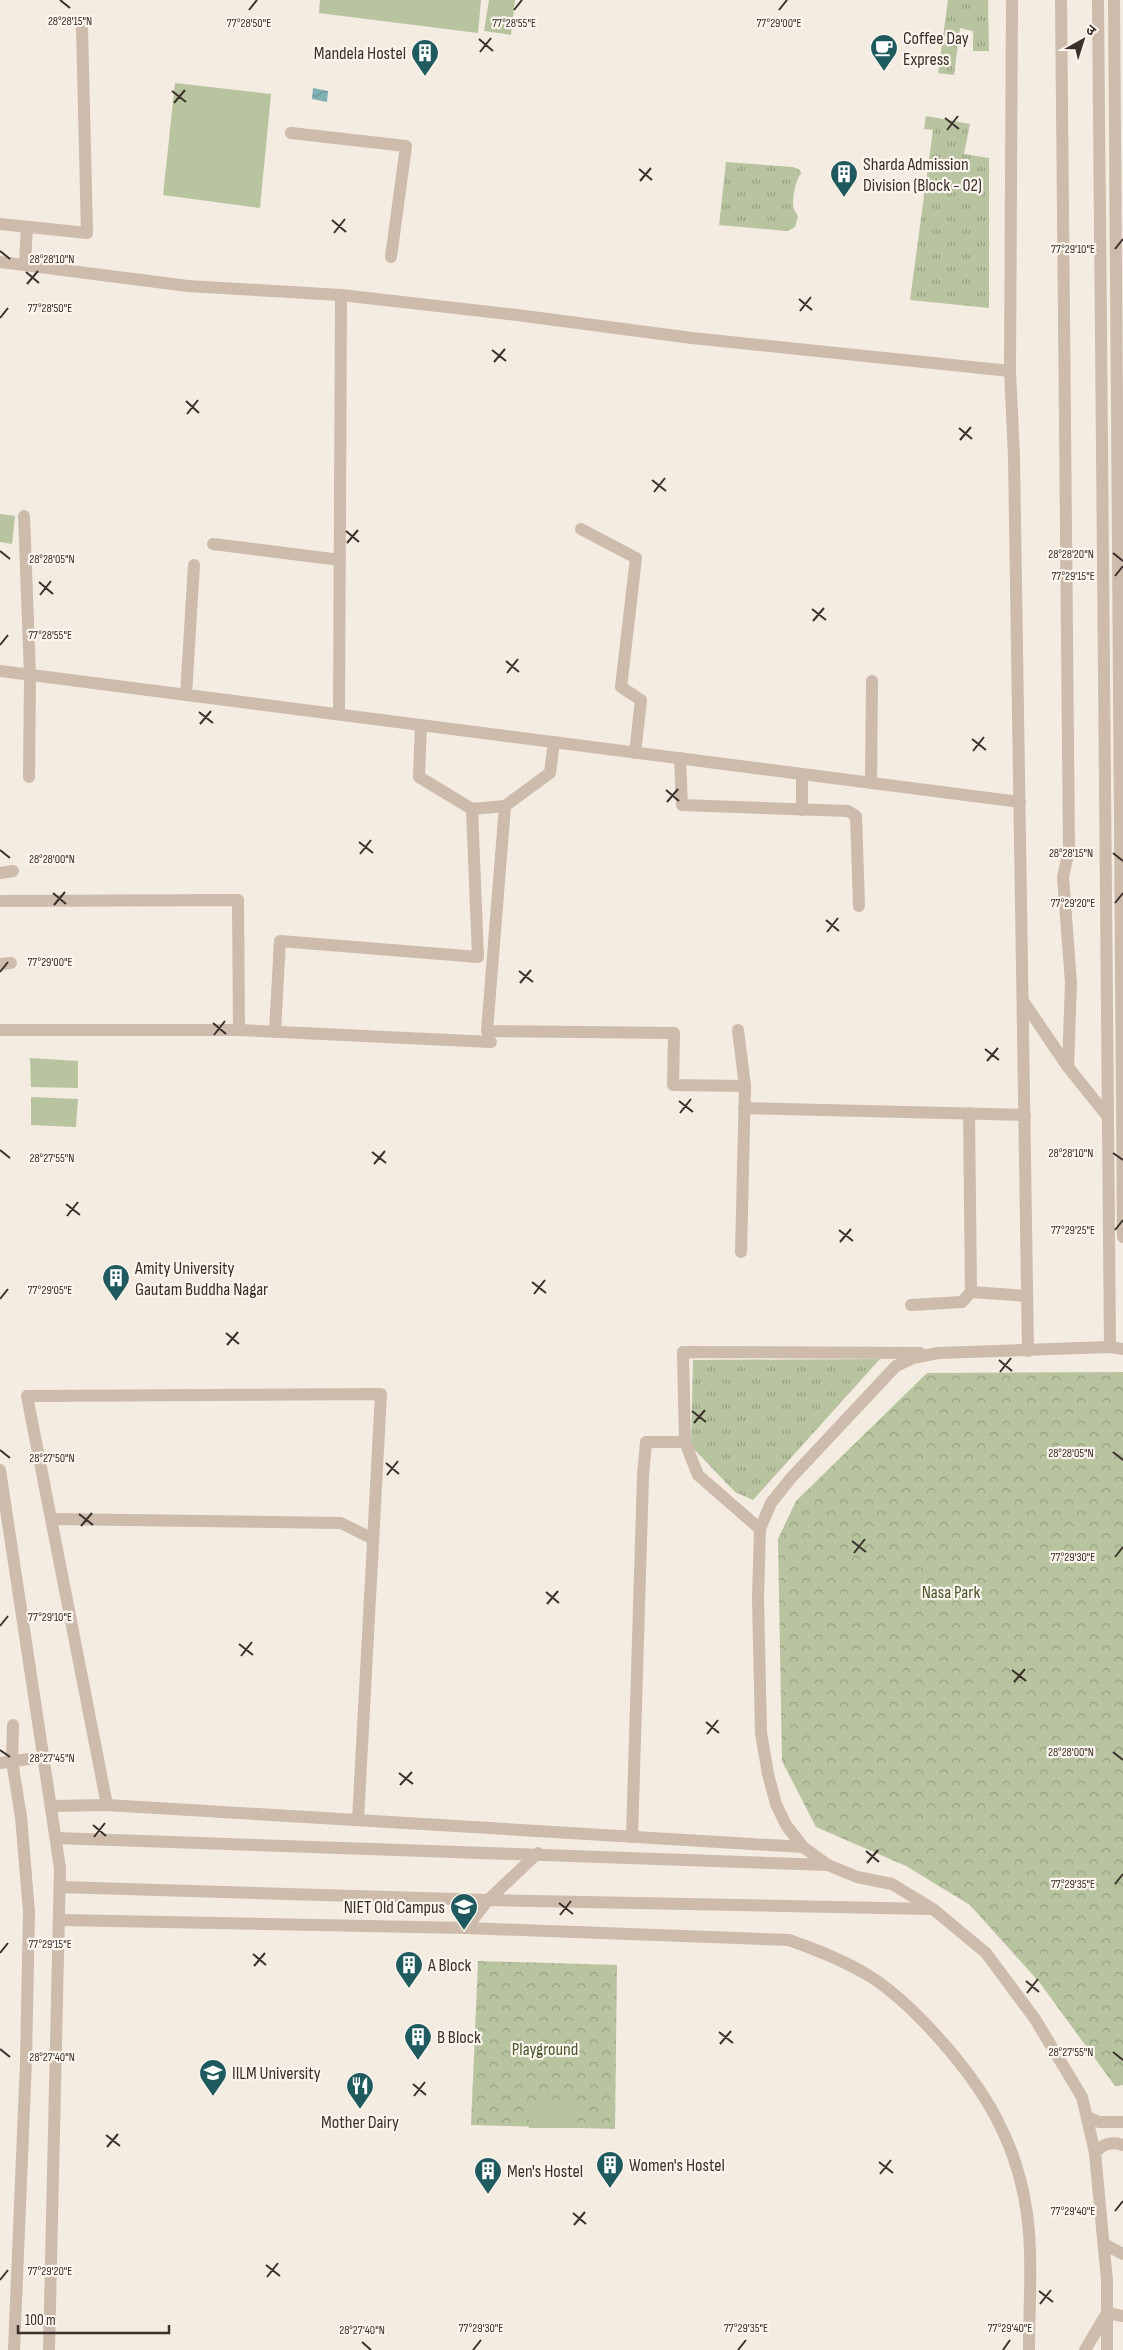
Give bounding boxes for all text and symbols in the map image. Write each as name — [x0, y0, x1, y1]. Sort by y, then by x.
text: 28°28'15"N — [48, 14, 92, 29]
north arrow — [1058, 15, 1108, 65]
text: 77°28'50"E — [227, 16, 271, 31]
text: 77°28'55"E — [492, 16, 536, 31]
text: 77°29'00"E — [757, 16, 802, 31]
text: उ — [1082, 21, 1100, 40]
place label: Coffee Day Express — [903, 28, 969, 70]
cafe icon: Coffee Day Express — [869, 33, 899, 72]
building icon: Mandela Hostel — [410, 38, 440, 77]
place label: Mandela Hostel — [314, 43, 406, 64]
place label: Sharda Admission Division (Block - 02) — [863, 154, 982, 196]
building icon: Sharda Admission Division (Block - 02) — [829, 159, 859, 198]
text: 77°29'10"E — [1051, 242, 1095, 257]
text: 28°28'10"N — [30, 252, 74, 267]
text: 77°28'50"E — [28, 301, 72, 316]
text: 28°28'20"N — [1048, 547, 1094, 562]
text: 28°28'05"N — [29, 552, 75, 567]
text: 77°29'15"E — [1051, 569, 1095, 584]
text: 77°28'55"E — [28, 628, 72, 643]
text: 28°28'15"N — [1049, 846, 1093, 861]
text: 28°28'00"N — [29, 852, 75, 867]
text: 77°29'20"E — [1051, 896, 1095, 911]
text: 77°29'00"E — [28, 955, 73, 970]
text: 28°28'10"N — [1049, 1146, 1093, 1161]
text: 28°27'55"N — [30, 1151, 74, 1166]
text: 77°29'25"E — [1051, 1223, 1095, 1238]
place label: Amity University Gautam Buddha Nagar — [134, 1258, 268, 1300]
building icon: Amity University Gautam Buddha Nagar — [101, 1263, 131, 1302]
text: 77°29'05"E — [28, 1283, 72, 1298]
text: 28°28'05"N — [1048, 1446, 1094, 1461]
text: 28°27'50"N — [29, 1451, 75, 1466]
text: 77°29'30"E — [1051, 1550, 1095, 1565]
park label: Nasa Park — [922, 1582, 980, 1603]
text: 77°29'10"E — [28, 1610, 72, 1625]
text: 28°28'00"N — [1048, 1745, 1094, 1760]
text: 28°27'45"N — [29, 1751, 75, 1766]
text: 77°29'35"E — [1051, 1877, 1095, 1892]
school or university icon: NIET Old Campus — [449, 1892, 479, 1931]
place label: NIET Old Campus — [344, 1897, 445, 1918]
text: 77°29'15"E — [28, 1937, 72, 1952]
building icon: A Block — [394, 1950, 424, 1989]
place label: A Block — [427, 1955, 472, 1976]
building icon: B Block — [403, 2022, 433, 2061]
place label: B Block — [437, 2027, 481, 2048]
park label: Playground — [512, 2039, 578, 2060]
text: 28°27'55"N — [1049, 2045, 1093, 2060]
text: 28°27'40"N — [29, 2050, 75, 2065]
school or university icon: IILM University — [198, 2058, 228, 2097]
place label: IILM University — [232, 2063, 321, 2084]
restaurant icon: Mother Dairy — [345, 2071, 375, 2110]
place label: Mother Dairy — [321, 2112, 399, 2133]
building icon: Women's Hostel — [595, 2150, 625, 2189]
place label: Women's Hostel — [629, 2155, 725, 2176]
building icon: Men's Hostel — [473, 2156, 503, 2195]
place label: Men's Hostel — [507, 2161, 583, 2182]
text: 77°29'40"E — [1051, 2204, 1095, 2219]
text: 77°29'20"E — [28, 2264, 72, 2279]
scale bar — [18, 2302, 169, 2334]
text: 100 m — [25, 2311, 56, 2330]
text: 77°29'30"E — [459, 2321, 503, 2336]
text: 77°29'35"E — [724, 2321, 768, 2336]
text: 77°29'40"E — [988, 2321, 1032, 2336]
text: 28°27'40"N — [339, 2323, 385, 2338]

